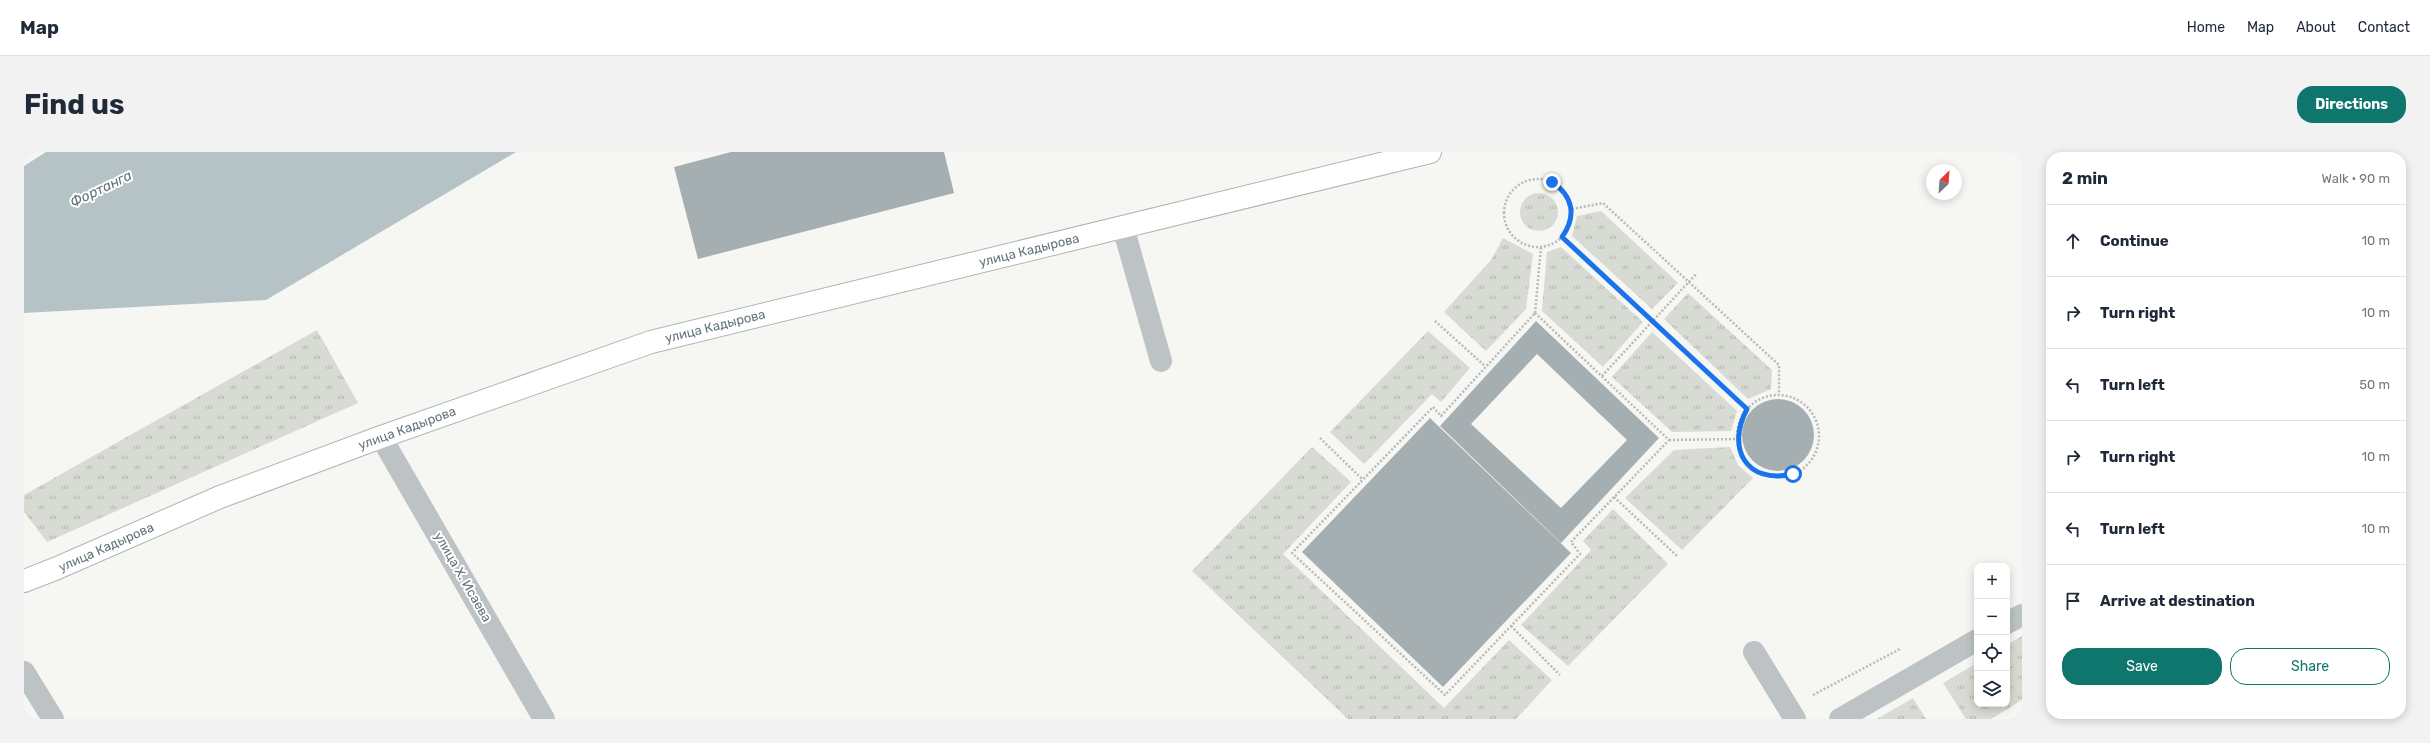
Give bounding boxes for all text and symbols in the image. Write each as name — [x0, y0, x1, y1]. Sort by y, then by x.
text: Map — [20, 16, 59, 39]
text: Home — [2187, 19, 2225, 36]
text: Map — [2247, 19, 2274, 36]
text: About — [2296, 19, 2336, 36]
text: Contact — [2358, 19, 2410, 36]
button: Directions — [2297, 86, 2406, 123]
text: Find us — [24, 88, 124, 121]
north arrow — [1926, 164, 1962, 200]
water label: Фортанга — [67, 167, 135, 211]
text: 2 min — [2062, 168, 2108, 188]
text: Walk · 90 m — [2322, 171, 2390, 186]
route end — [1543, 173, 1561, 191]
street label: улица Кадырова — [977, 230, 1081, 270]
icon: ahead — [2062, 230, 2084, 252]
text: Continue — [2100, 232, 2169, 250]
text: 10 m — [2361, 233, 2390, 248]
icon: right — [2062, 302, 2084, 324]
text: Turn right — [2100, 304, 2175, 322]
text: 10 m — [2361, 305, 2390, 320]
street label: улица Кадырова — [663, 306, 767, 346]
icon: left — [2062, 374, 2084, 396]
text: Turn left — [2100, 376, 2165, 394]
text: 50 m — [2359, 377, 2390, 392]
street label: улица Кадырова — [356, 403, 458, 453]
icon: right — [2062, 446, 2084, 468]
text: Turn right — [2100, 448, 2175, 466]
text: 10 m — [2361, 449, 2390, 464]
route start — [1784, 465, 1802, 483]
icon: left — [2062, 518, 2084, 540]
street label: улица Кадырова — [56, 519, 156, 575]
text: Turn left — [2100, 520, 2165, 538]
text: 10 m — [2361, 521, 2390, 536]
street label: улица Х. Исаева — [431, 530, 495, 624]
map controls — [1974, 563, 2010, 707]
button: + — [1974, 563, 2010, 599]
icon: arrive — [2062, 590, 2084, 612]
text: Arrive at destination — [2100, 592, 2255, 610]
button: − — [1974, 599, 2010, 635]
button: locate — [1974, 635, 2010, 671]
button: Save — [2062, 648, 2222, 685]
button: Share — [2230, 648, 2390, 685]
button: layers — [1974, 671, 2010, 707]

